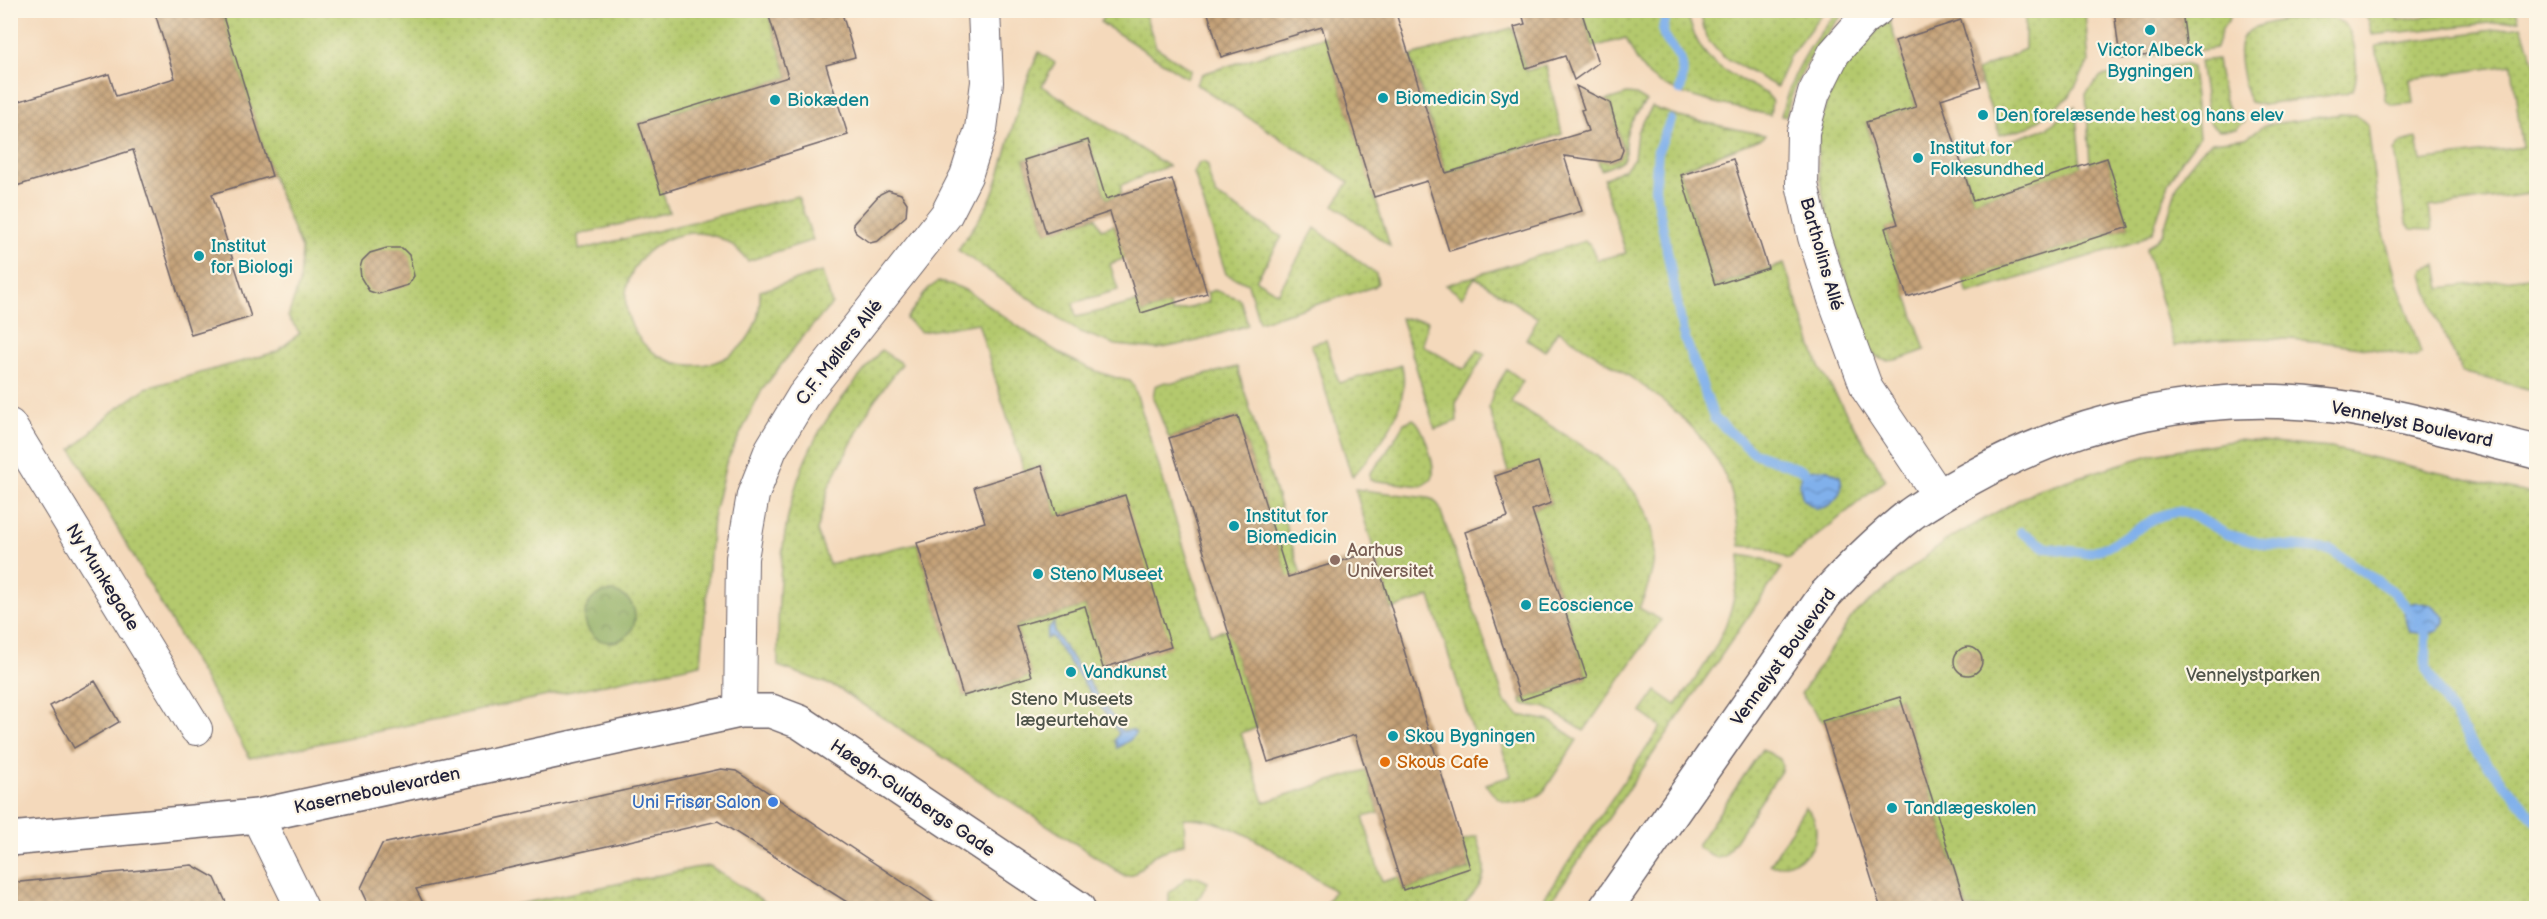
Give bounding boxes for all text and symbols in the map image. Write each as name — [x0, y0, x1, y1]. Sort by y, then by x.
marker: Victor Albeck Bygningen — [2143, 23, 2157, 37]
place label: Victor Albeck Bygningen — [2097, 40, 2203, 82]
place label: Biomedicin Syd — [1395, 88, 1519, 109]
place label: Biokæden — [787, 90, 869, 111]
marker: Biomedicin Syd — [1376, 91, 1390, 105]
marker: Biokæden — [768, 93, 782, 107]
place label: Den forelæsende hest og hans elev — [1995, 105, 2284, 126]
marker: Den forelæsende hest og hans elev — [1976, 108, 1990, 122]
place label: Institut for Folkesundhed — [1930, 138, 2044, 180]
marker: Institut for Folkesundhed — [1911, 151, 1925, 165]
street label: Bartholins Allé — [1795, 195, 1848, 313]
place label: Institut for Biologi — [211, 236, 293, 278]
marker: Institut for Biologi — [192, 249, 206, 263]
street label: C.F. Møllers Allé — [792, 295, 887, 409]
street label: Vennelyst Boulevard — [2329, 397, 2495, 452]
place label: Institut for Biomedicin — [1246, 506, 1337, 548]
marker: Institut for Biomedicin — [1227, 519, 1241, 533]
street label: Ny Munkegade — [61, 520, 144, 635]
place label: Aarhus Universitet — [1347, 540, 1434, 582]
marker: Aarhus Universitet — [1328, 553, 1342, 567]
place label: Steno Museet — [1050, 564, 1164, 585]
marker: Steno Museet — [1031, 567, 1045, 581]
street label: Vennelyst Boulevard — [1727, 585, 1840, 730]
place label: Ecoscience — [1538, 595, 1634, 616]
marker: Ecoscience — [1519, 598, 1533, 612]
place label: Vandkunst — [1083, 662, 1167, 683]
marker: Vandkunst — [1064, 665, 1078, 679]
park label: Vennelystparken — [2186, 665, 2320, 686]
park label: Steno Museets lægeurtehave — [1011, 689, 1133, 731]
place label: Skou Bygningen — [1405, 726, 1535, 747]
marker: Skou Bygningen — [1386, 729, 1400, 743]
street label: Høegh-Guldbergs Gade — [826, 735, 999, 862]
place label: Skous Cafe — [1397, 752, 1489, 773]
marker: Skous Cafe — [1378, 755, 1392, 769]
street label: Kaserneboulevarden — [292, 763, 462, 818]
place label: Uni Frisør Salon — [632, 792, 761, 813]
marker: Uni Frisør Salon — [766, 795, 780, 809]
place label: Tandlægeskolen — [1904, 798, 2036, 819]
marker: Tandlægeskolen — [1885, 801, 1899, 815]

